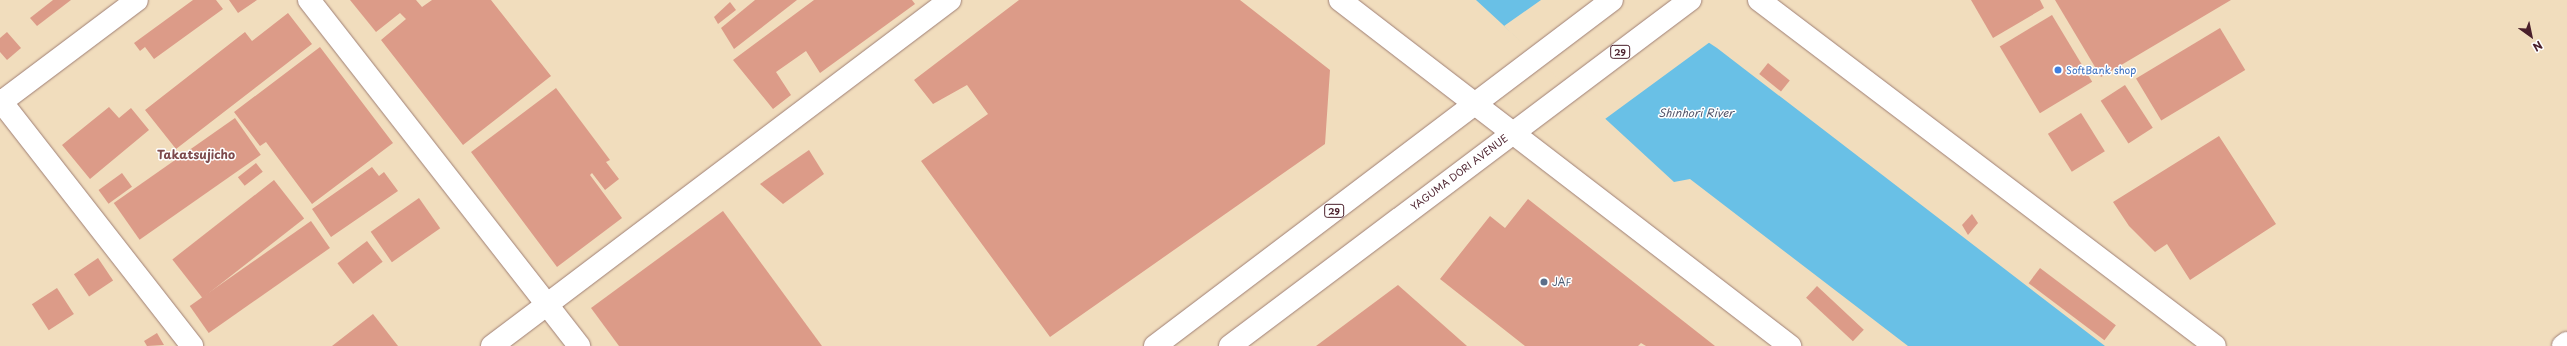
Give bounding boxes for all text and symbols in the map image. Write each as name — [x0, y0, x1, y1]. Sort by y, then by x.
north arrow — [2511, 16, 2551, 56]
text: N — [2530, 37, 2546, 56]
road number: 29 — [1610, 45, 1630, 59]
place label: SoftBank shop — [2066, 64, 2136, 76]
marker: SoftBank shop — [2053, 65, 2063, 75]
water label: Shinhori River — [1659, 106, 1733, 120]
street label: YAGUMA DORI AVENUE — [1408, 131, 1510, 213]
district label: Takatsujicho — [157, 148, 235, 162]
road number: 29 — [1324, 204, 1344, 218]
place label: JAF — [1552, 276, 1571, 288]
marker: JAF — [1539, 277, 1549, 287]

